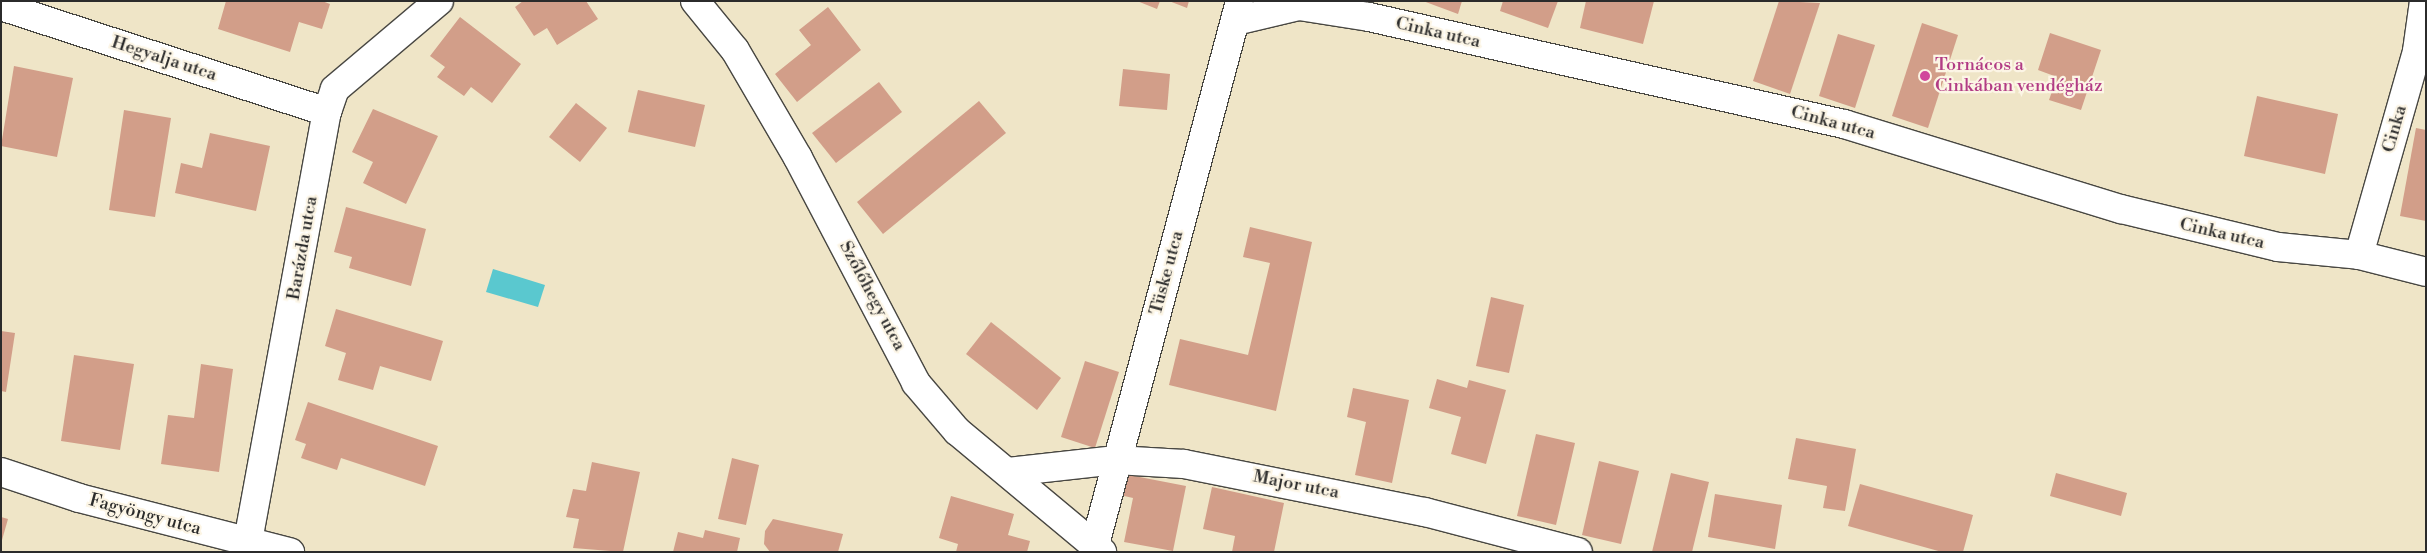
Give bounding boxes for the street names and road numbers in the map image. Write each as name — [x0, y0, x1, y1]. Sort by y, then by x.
street label: Cinka utca — [1393, 13, 1483, 53]
street label: Hegyalja utca — [109, 32, 219, 86]
street label: Cinka utca — [1788, 101, 1878, 145]
street label: Cinka — [2378, 103, 2412, 155]
street label: Barázda utca — [283, 194, 323, 302]
street label: Cinka utca — [2177, 214, 2267, 254]
street label: Tüske utca — [1145, 229, 1189, 317]
street label: Szőlőhegy utca — [834, 238, 910, 354]
street label: Major utca — [1251, 466, 1341, 504]
street label: Fagyöngy utca — [87, 490, 203, 540]

